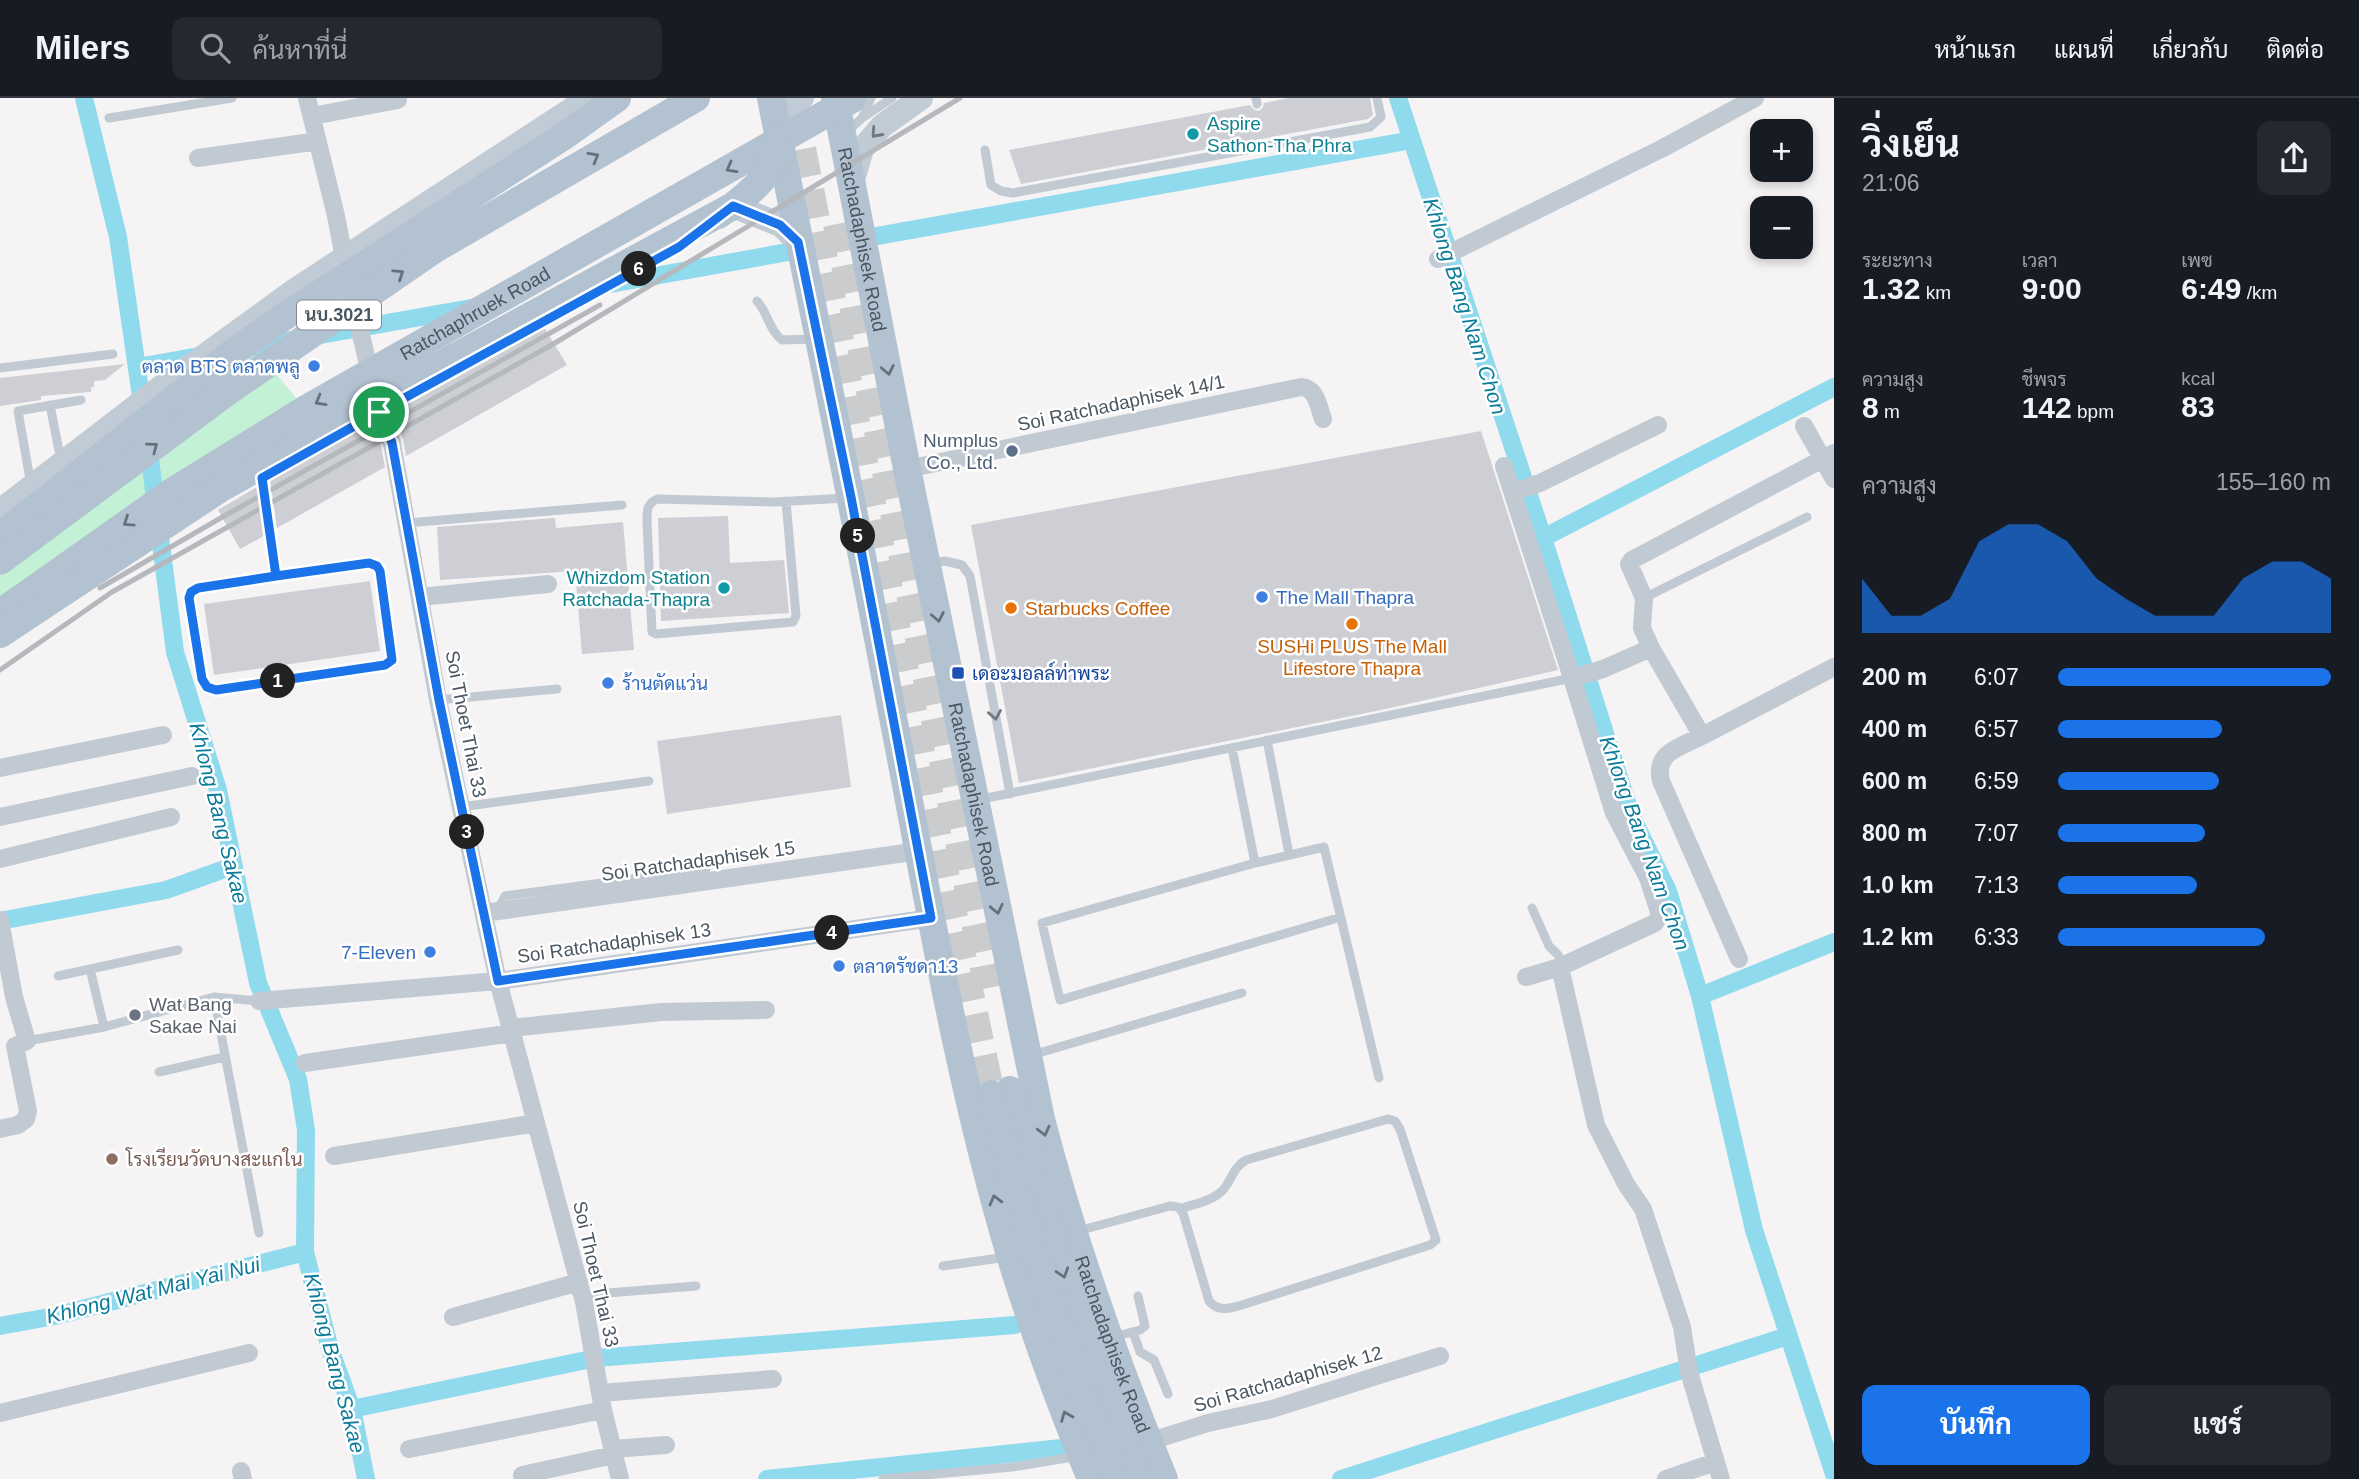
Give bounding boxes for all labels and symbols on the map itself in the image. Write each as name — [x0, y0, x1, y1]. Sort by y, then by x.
place label: Aspire Sathon-Tha Phra — [1207, 113, 1352, 156]
one-way arrow — [872, 125, 884, 138]
marker: Aspire Sathon-Tha Phra — [1185, 126, 1201, 142]
street label: Ratchadaphisek Road — [834, 146, 891, 333]
one-way arrow — [587, 152, 600, 165]
one-way arrow — [726, 160, 739, 173]
water label: Khlong Bang Nam Chon — [1419, 195, 1511, 417]
pin: 6 — [622, 252, 656, 286]
street label: Ratchaphruek Road — [396, 262, 554, 364]
one-way arrow — [391, 270, 404, 282]
road number: นบ.3021 — [297, 300, 381, 330]
place label: ตลาด BTS ตลาดพลู — [142, 356, 300, 380]
marker: ตลาด BTS ตลาดพลู — [306, 358, 322, 374]
one-way arrow — [880, 364, 895, 376]
street label: Soi Ratchadaphisek 14/1 — [1015, 371, 1227, 435]
pin — [349, 382, 409, 442]
one-way arrow — [315, 393, 328, 406]
place label: Numplus Co., Ltd. — [923, 430, 998, 473]
one-way arrow — [145, 443, 158, 455]
marker: Numplus Co., Ltd. — [1004, 443, 1020, 459]
one-way arrow — [123, 514, 136, 526]
pin: 5 — [840, 518, 876, 554]
place label: Whizdom Station Ratchada-Thapra — [562, 567, 710, 610]
marker: Whizdom Station Ratchada-Thapra — [716, 580, 732, 596]
place label: The Mall Thapra — [1276, 587, 1414, 608]
marker: The Mall Thapra — [1254, 589, 1270, 605]
place label: Starbucks Coffee — [1025, 598, 1170, 619]
marker: Starbucks Coffee — [1003, 600, 1019, 616]
one-way arrow — [929, 611, 944, 623]
marker: SUSHi PLUS The Mall Lifestore Thapra — [1344, 616, 1360, 632]
place label: SUSHi PLUS The Mall Lifestore Thapra — [1257, 636, 1447, 679]
street label: Soi Thoet Thai 33 — [441, 649, 491, 799]
place label: เดอะมอลล์ท่าพระ — [972, 661, 1110, 684]
pin: 1 — [260, 664, 296, 698]
marker: เดอะมอลล์ท่าพระ — [950, 665, 966, 681]
place label: ร้านตัดแว่น — [622, 672, 708, 694]
marker: ร้านตัดแว่น — [600, 675, 616, 691]
street label: Ratchadaphisek Road — [945, 700, 1003, 888]
one-way arrow — [987, 709, 1002, 721]
water label: Khlong Bang Sakae — [185, 720, 253, 906]
water label: Khlong Bang Nam Chon — [1595, 733, 1695, 953]
pin: 3 — [449, 814, 484, 850]
street label: Soi Ratchadaphisek 15 — [600, 837, 796, 885]
one-way arrow — [988, 903, 1003, 915]
pin: 4 — [814, 916, 850, 950]
street label: Soi Ratchadaphisek 13 — [516, 919, 712, 967]
place label: 7-Eleven — [341, 942, 416, 963]
marker: 7-Eleven — [422, 944, 438, 960]
place label: ตลาดรัชดา13 — [853, 956, 958, 977]
marker: ตลาดรัชดา13 — [831, 958, 847, 974]
place label: Wat Bang Sakae Nai — [149, 994, 237, 1037]
marker: Wat Bang Sakae Nai — [127, 1007, 143, 1023]
one-way arrow — [1036, 1125, 1050, 1137]
place label: โรงเรียนวัดบางสะแกใน — [125, 1147, 303, 1170]
marker: โรงเรียนวัดบางสะแกใน — [104, 1151, 120, 1167]
one-way arrow — [989, 1194, 1003, 1206]
street label: Soi Thoet Thai 33 — [569, 1199, 623, 1349]
water label: Khlong Wat Mai Yai Nui — [44, 1252, 264, 1328]
street label: Ratchadaphisek Road — [1071, 1253, 1155, 1436]
one-way arrow — [1055, 1266, 1070, 1278]
water label: Khlong Bang Sakae — [300, 1270, 370, 1456]
street label: Soi Ratchadaphisek 12 — [1191, 1342, 1385, 1416]
one-way arrow — [1060, 1410, 1074, 1422]

